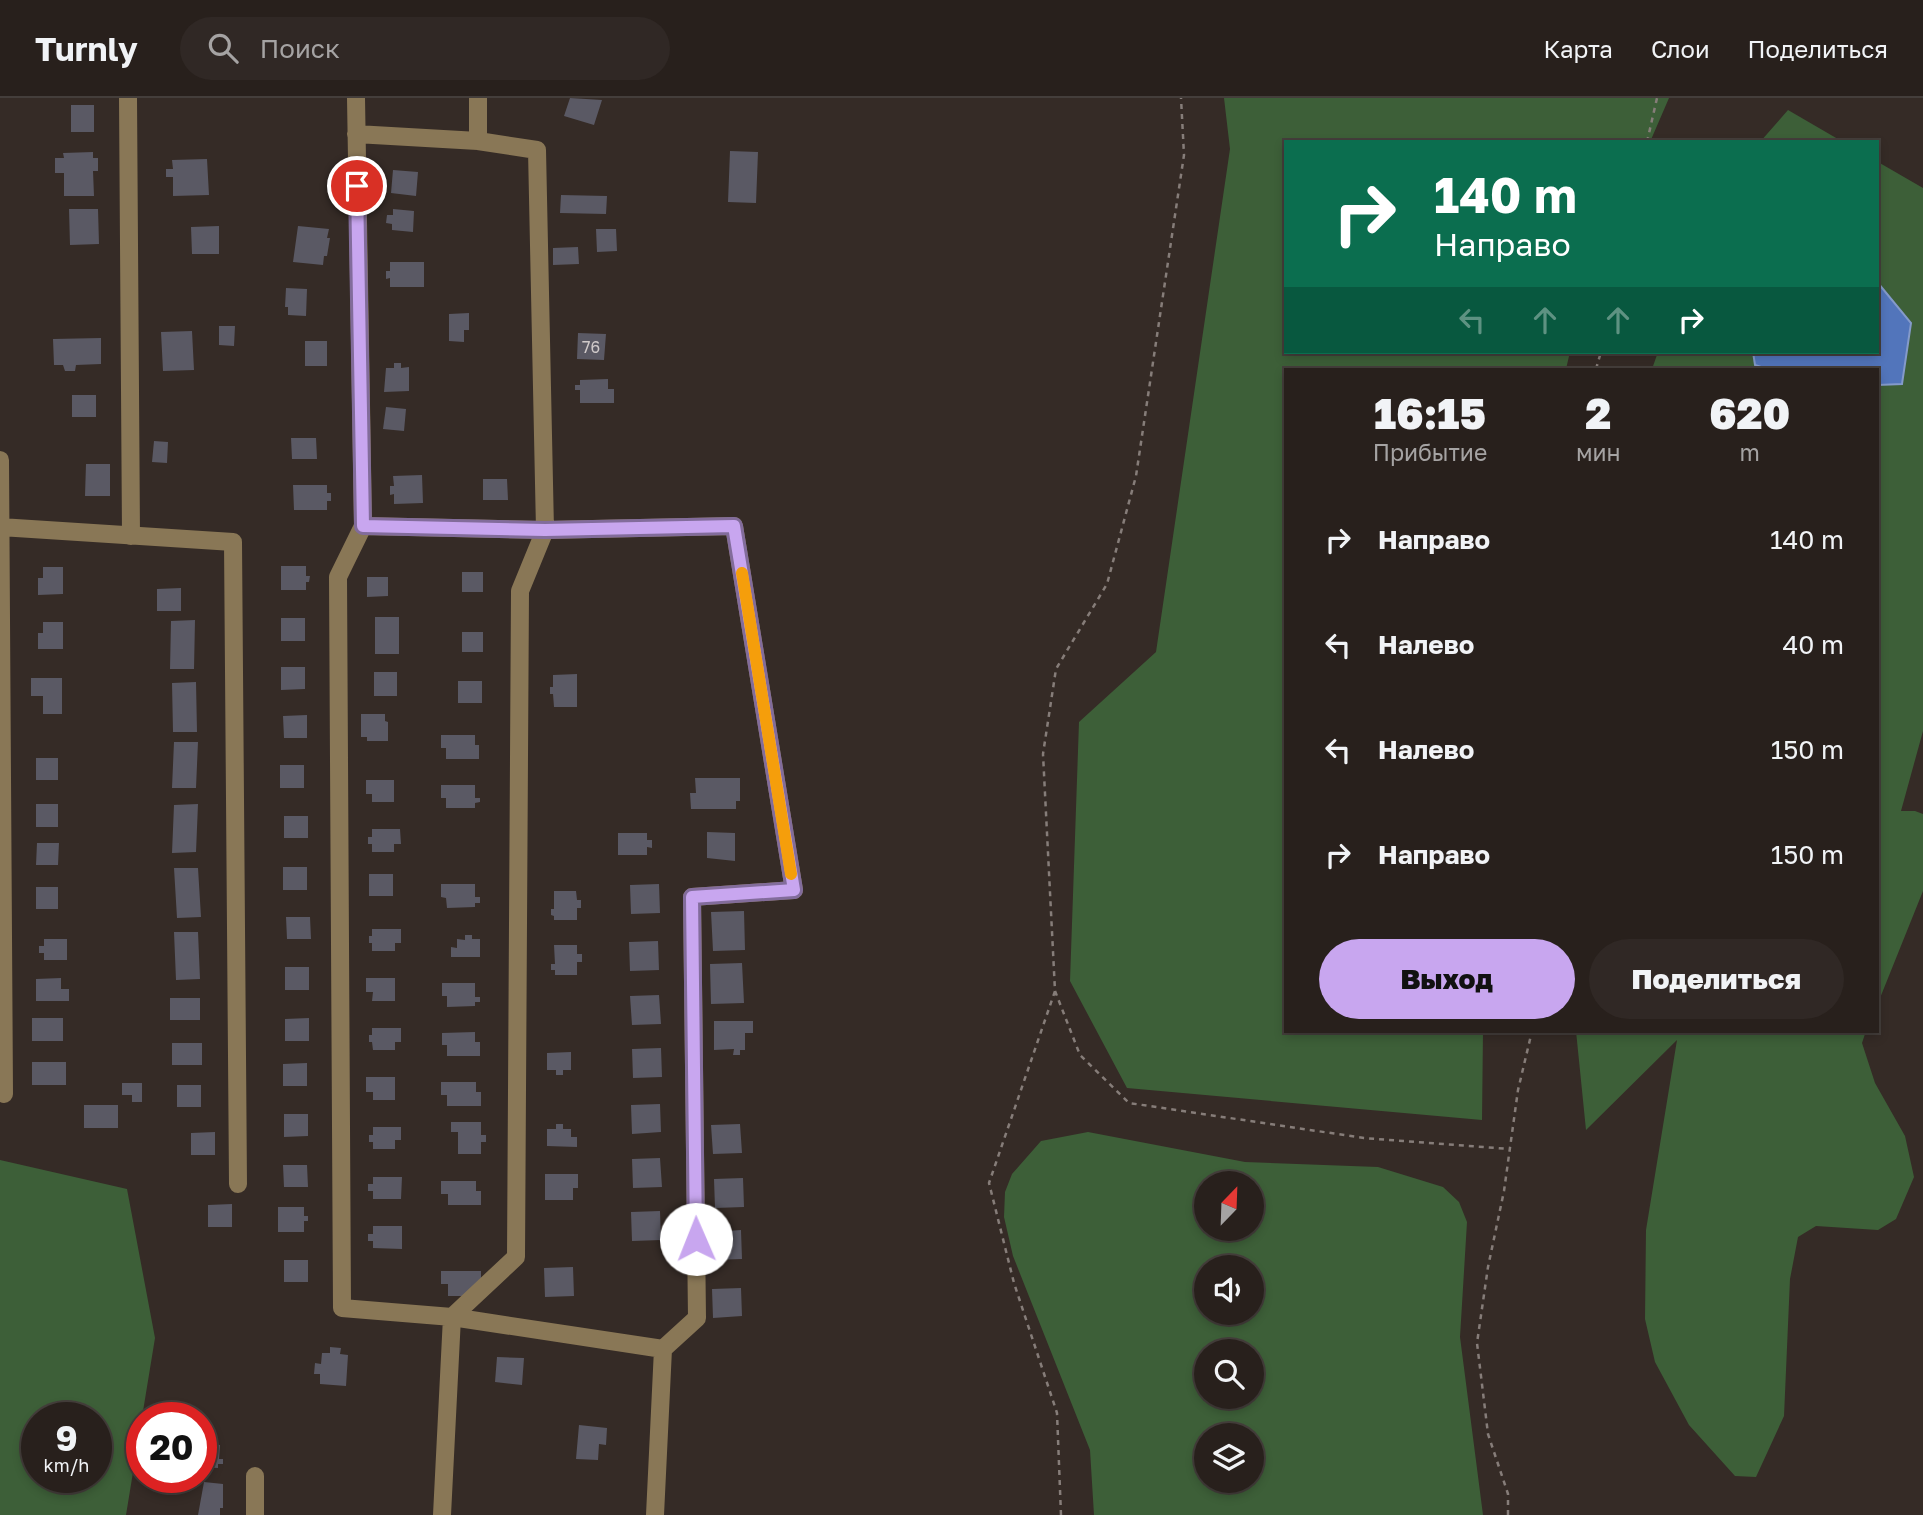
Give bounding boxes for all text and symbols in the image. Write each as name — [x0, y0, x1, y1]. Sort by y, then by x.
search box — [180, 17, 670, 80]
text: Turnly — [35, 29, 138, 68]
icon: search — [204, 29, 242, 67]
text: Поиск — [260, 33, 340, 64]
text: Карта — [1543, 34, 1613, 63]
text: Слои — [1651, 34, 1710, 63]
text: Поделиться — [1748, 34, 1888, 63]
pin — [327, 156, 387, 216]
text: 140 m — [1434, 165, 1577, 224]
icon: arrive — [338, 167, 376, 205]
icon: right — [1319, 168, 1410, 259]
text: Направо — [1434, 225, 1571, 263]
icon: left — [1453, 301, 1491, 339]
icon: ahead — [1526, 301, 1564, 339]
icon: ahead — [1599, 301, 1637, 339]
icon: right — [1672, 301, 1710, 339]
house number: 76 — [582, 337, 600, 357]
text: 16:15 — [1374, 388, 1486, 438]
text: 2 — [1585, 388, 1611, 438]
text: 620 — [1709, 388, 1790, 438]
text: Прибытие — [1373, 438, 1487, 466]
text: мин — [1576, 438, 1621, 466]
text: m — [1740, 438, 1760, 466]
icon: right — [1319, 521, 1357, 559]
text: Направо — [1378, 524, 1490, 555]
text: 140 m — [1770, 524, 1844, 555]
icon: left — [1319, 626, 1357, 664]
text: Налево — [1378, 629, 1474, 660]
text: 40 m — [1783, 629, 1844, 660]
icon: left — [1319, 731, 1357, 769]
text: Налево — [1378, 734, 1474, 765]
text: 150 m — [1771, 734, 1844, 765]
icon: right — [1319, 836, 1357, 874]
text: Направо — [1378, 839, 1490, 870]
text: 150 m — [1771, 839, 1844, 870]
button: Выход — [1319, 939, 1575, 1019]
button: Поделиться — [1589, 939, 1844, 1019]
north arrow — [1194, 1171, 1264, 1241]
map controls — [1194, 1171, 1264, 1493]
position arrow — [659, 1202, 733, 1276]
button: sound — [1194, 1255, 1264, 1325]
button: search — [1194, 1339, 1264, 1409]
speed limit sign: 20 — [126, 1402, 217, 1493]
text: 9 — [55, 1417, 78, 1459]
button: layers — [1194, 1423, 1264, 1493]
text: km/h — [44, 1454, 89, 1476]

